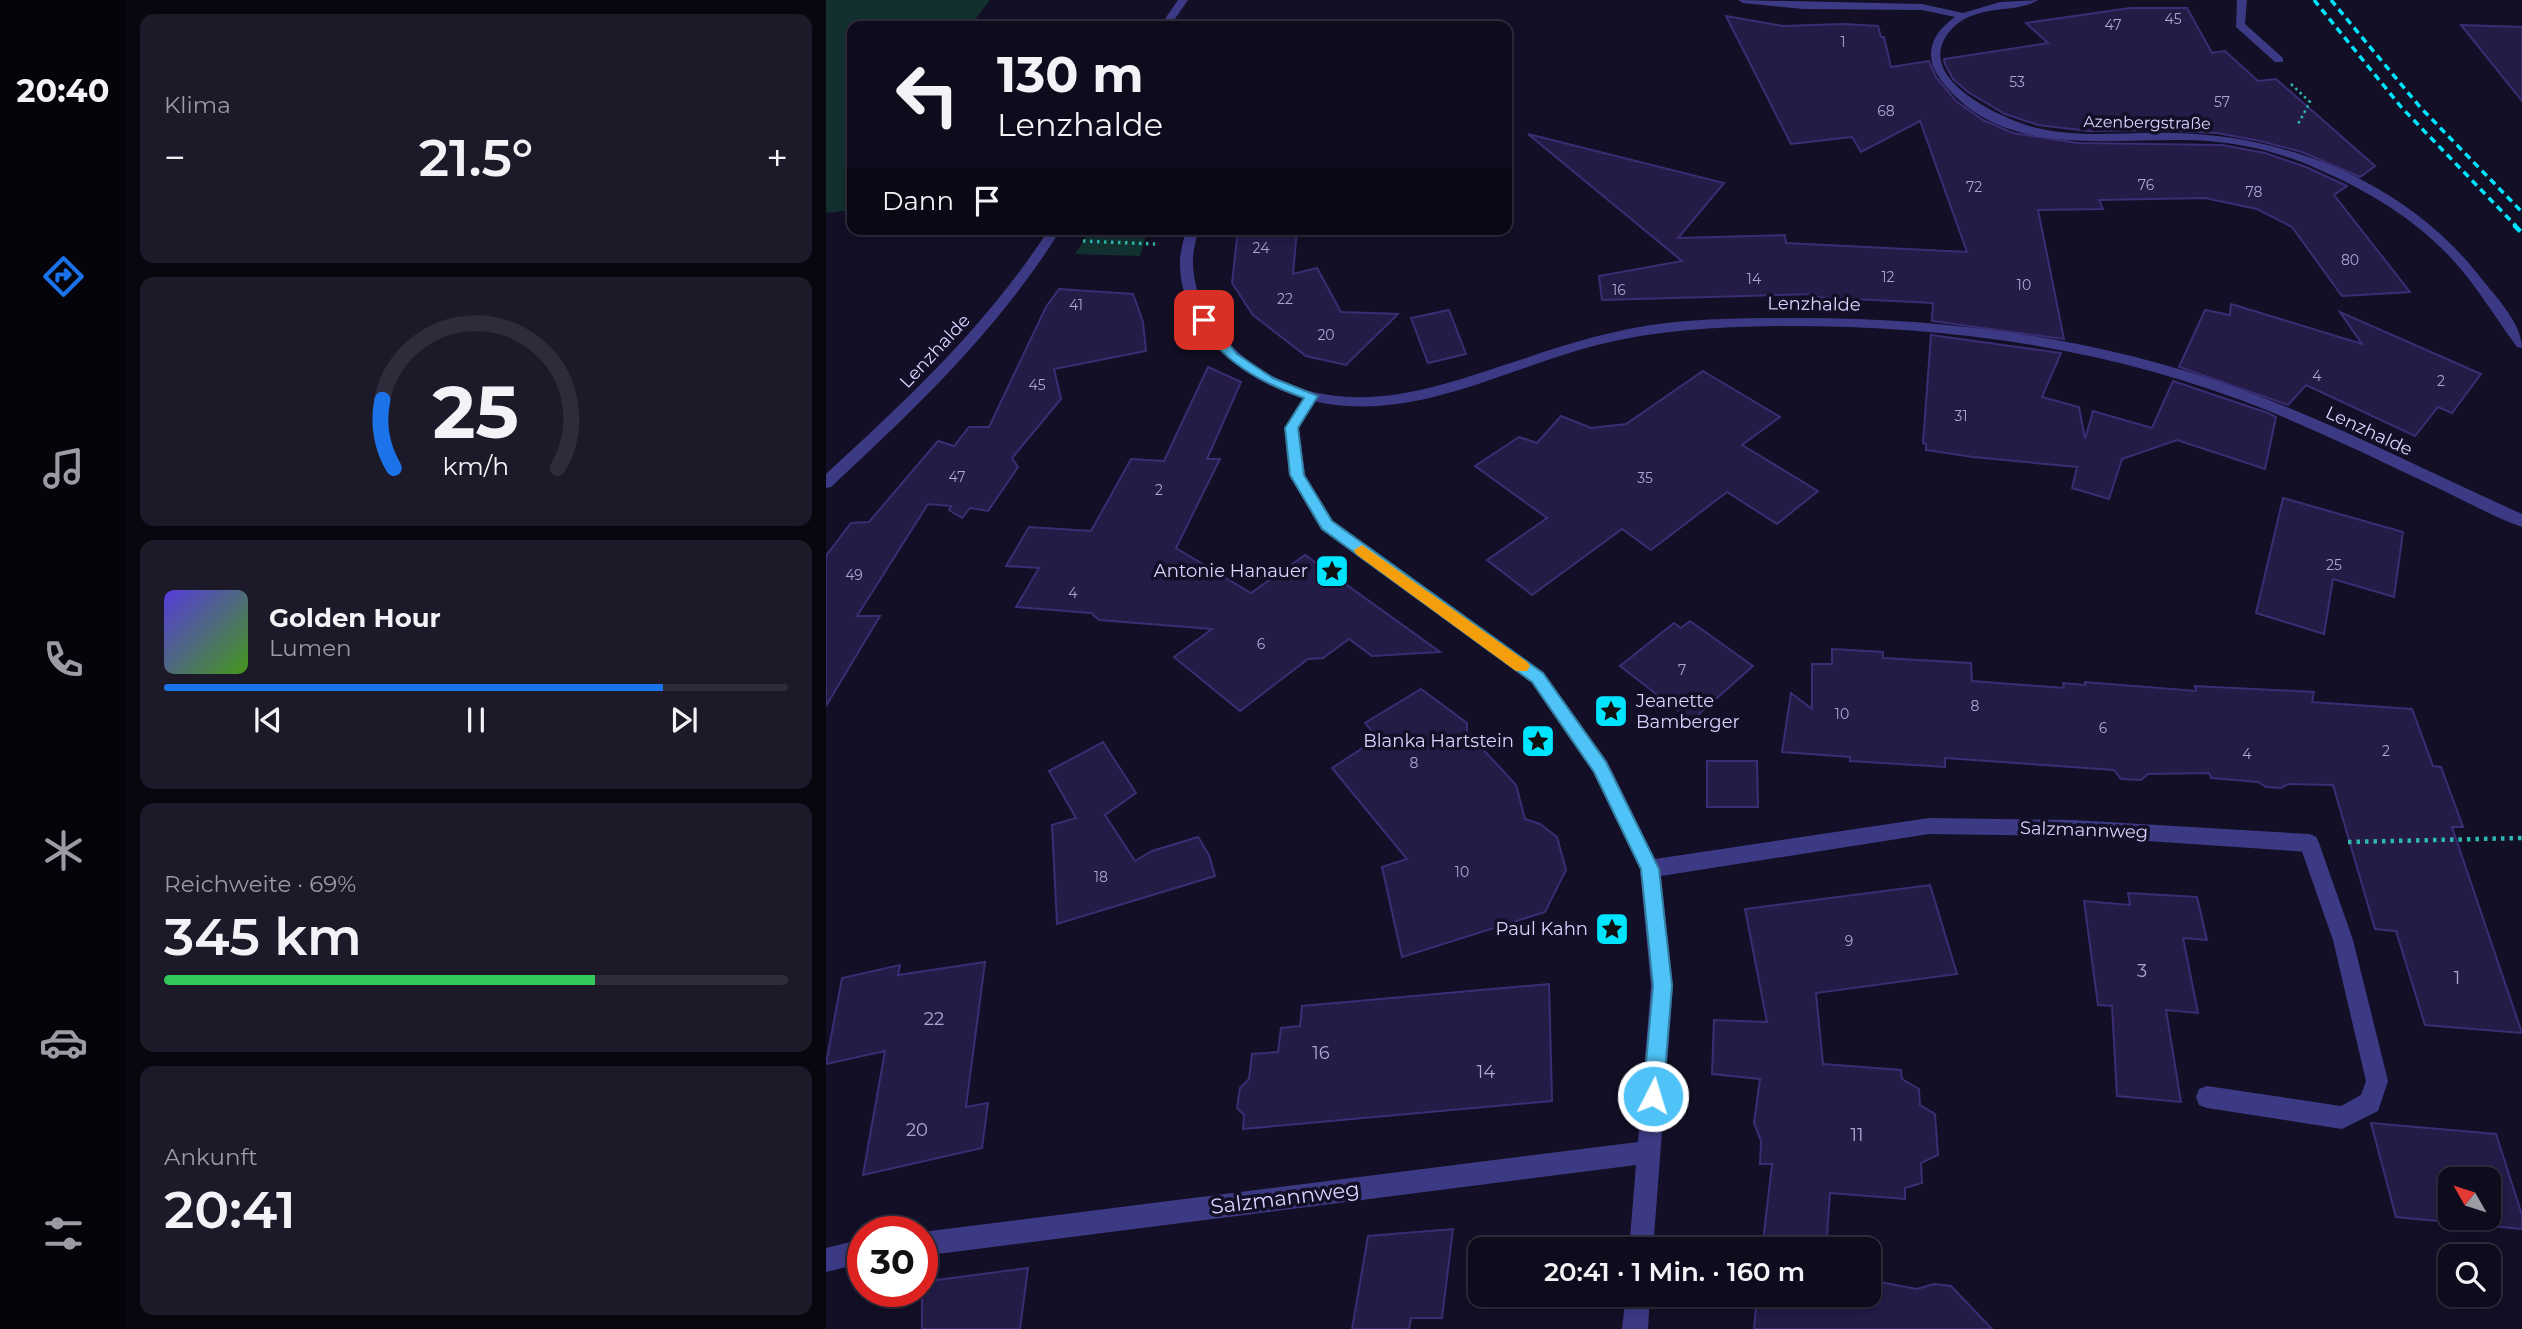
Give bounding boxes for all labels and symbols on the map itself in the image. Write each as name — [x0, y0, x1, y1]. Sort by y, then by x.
house number: 45 — [2164, 10, 2182, 28]
house number: 47 — [2105, 16, 2121, 34]
house number: 1 — [1840, 33, 1846, 51]
house number: 53 — [2009, 73, 2025, 91]
house number: 57 — [2214, 93, 2230, 111]
house number: 68 — [1877, 102, 1895, 120]
street label: Azenbergstraße — [2083, 112, 2211, 133]
house number: 76 — [2138, 176, 2155, 194]
house number: 72 — [1966, 178, 1982, 196]
house number: 78 — [2246, 183, 2263, 201]
house number: 24 — [1253, 239, 1270, 257]
house number: 80 — [2341, 251, 2359, 269]
house number: 12 — [1881, 268, 1895, 286]
house number: 14 — [1747, 270, 1762, 288]
house number: 10 — [2017, 276, 2031, 294]
house number: 16 — [1612, 281, 1626, 299]
pin — [1174, 290, 1234, 350]
house number: 22 — [1277, 290, 1293, 308]
street label: Lenzhalde — [1767, 292, 1861, 316]
house number: 41 — [1069, 296, 1083, 314]
street label: Lenzhalde — [895, 309, 975, 393]
house number: 20 — [1317, 326, 1335, 344]
house number: 4 — [2312, 367, 2322, 385]
house number: 2 — [2437, 372, 2445, 390]
house number: 45 — [1028, 376, 1046, 394]
street label: Lenzhalde — [2322, 401, 2416, 461]
house number: 31 — [1955, 407, 1967, 425]
house number: 47 — [949, 468, 965, 486]
house number: 35 — [1637, 469, 1653, 487]
house number: 2 — [1155, 481, 1163, 499]
place icon: Antonie Hanauer — [1313, 552, 1351, 590]
house number: 25 — [2326, 556, 2342, 574]
place label: Antonie Hanauer — [1154, 560, 1308, 582]
house number: 49 — [845, 566, 863, 584]
house number: 4 — [1068, 584, 1078, 602]
house number: 6 — [1257, 635, 1266, 653]
house number: 7 — [1678, 661, 1686, 679]
place label: Jeanette Bamberger — [1635, 690, 1740, 733]
place icon: Jeanette Bamberger — [1592, 692, 1630, 730]
house number: 8 — [1971, 697, 1980, 715]
house number: 10 — [1835, 705, 1849, 723]
house number: 6 — [2099, 719, 2108, 737]
place icon: Blanka Hartstein — [1519, 722, 1557, 760]
place label: Blanka Hartstein — [1363, 730, 1514, 752]
house number: 2 — [2382, 742, 2390, 760]
house number: 4 — [2242, 745, 2252, 763]
house number: 8 — [1410, 754, 1419, 772]
street label: Salzmannweg — [2019, 817, 2149, 843]
house number: 10 — [1455, 863, 1469, 881]
house number: 18 — [1094, 868, 1108, 886]
place icon: Paul Kahn — [1593, 910, 1631, 948]
place label: Paul Kahn — [1496, 918, 1588, 940]
house number: 9 — [1845, 932, 1853, 950]
house number: 3 — [2137, 960, 2147, 982]
house number: 1 — [2454, 967, 2460, 989]
house number: 22 — [924, 1008, 944, 1030]
house number: 16 — [1312, 1042, 1330, 1064]
position arrow — [1616, 1059, 1690, 1133]
house number: 14 — [1477, 1061, 1495, 1083]
house number: 20 — [906, 1119, 928, 1141]
house number: 11 — [1851, 1124, 1864, 1146]
north arrow — [2438, 1167, 2501, 1230]
street label: Salzmannweg — [1209, 1176, 1361, 1219]
speed limit sign: 30 — [847, 1216, 938, 1307]

